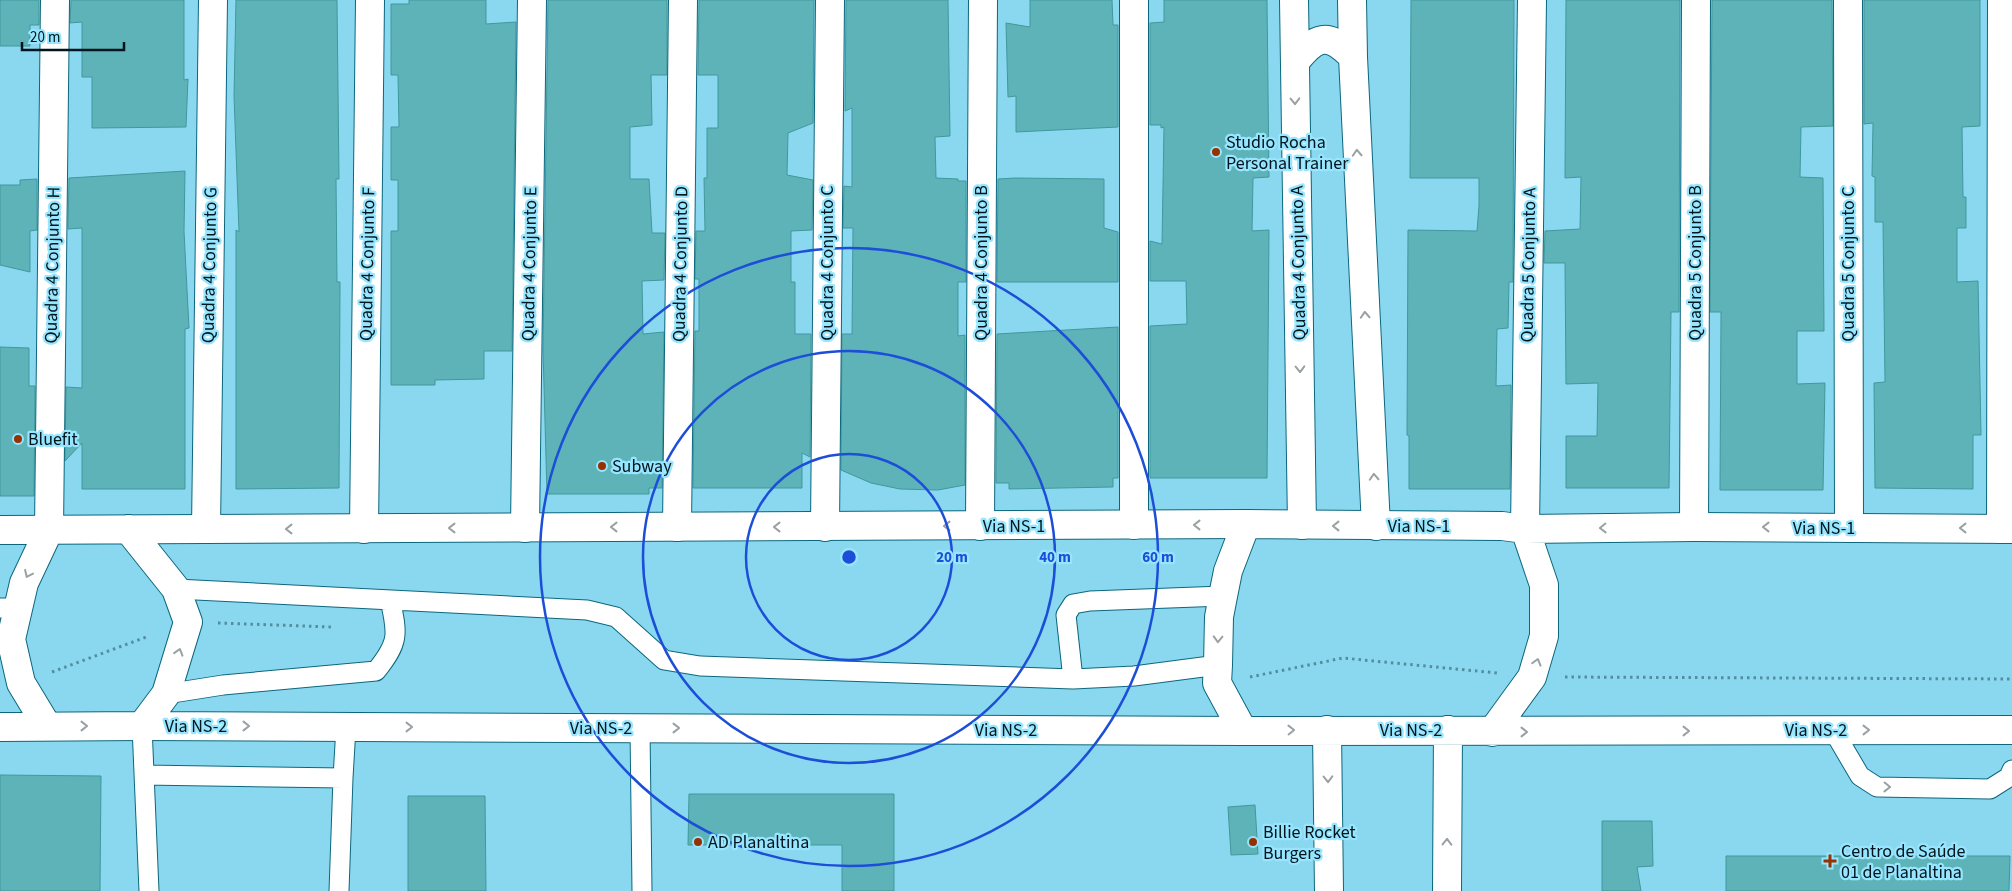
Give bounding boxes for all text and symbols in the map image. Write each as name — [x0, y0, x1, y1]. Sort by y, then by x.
scale bar — [22, 20, 125, 52]
text: 20 m — [30, 27, 60, 48]
one-way arrow — [1290, 98, 1300, 105]
place label: Studio Rocha Personal Trainer — [1226, 130, 1349, 176]
marker: Studio Rocha Personal Trainer — [1210, 146, 1222, 158]
one-way arrow — [1352, 148, 1363, 156]
street label: Quadra 4 Conjunto C — [815, 185, 840, 341]
street label: Quadra 4 Conjunto B — [969, 185, 994, 341]
street label: Quadra 4 Conjunto A — [1285, 185, 1312, 341]
street label: Quadra 5 Conjunto B — [1683, 185, 1708, 341]
street label: Quadra 4 Conjunto H — [39, 186, 66, 344]
street label: Quadra 4 Conjunto D — [667, 186, 694, 342]
street label: Quadra 5 Conjunto C — [1836, 186, 1861, 342]
street label: Quadra 4 Conjunto G — [196, 187, 223, 343]
street label: Quadra 4 Conjunto F — [354, 187, 381, 341]
street label: Quadra 4 Conjunto E — [516, 187, 543, 341]
street label: Quadra 5 Conjunto A — [1515, 187, 1542, 343]
one-way arrow — [1360, 311, 1371, 319]
one-way arrow — [1294, 365, 1305, 373]
place label: Bluefit — [28, 427, 78, 452]
marker: Bluefit — [12, 433, 24, 445]
place label: Subway — [612, 454, 672, 479]
marker: Subway — [596, 460, 608, 472]
one-way arrow — [1368, 473, 1379, 481]
street label: Via NS-1 — [983, 514, 1045, 539]
street label: Via NS-1 — [1388, 514, 1450, 539]
street label: Via NS-1 — [1793, 516, 1855, 541]
one-way arrow — [1193, 520, 1201, 530]
one-way arrow — [943, 521, 951, 531]
one-way arrow — [1332, 521, 1340, 531]
one-way arrow — [610, 522, 618, 532]
one-way arrow — [772, 522, 780, 532]
one-way arrow — [1762, 522, 1770, 532]
one-way arrow — [447, 523, 455, 533]
one-way arrow — [1599, 523, 1607, 533]
one-way arrow — [1959, 523, 1967, 533]
one-way arrow — [285, 524, 292, 534]
text: 20 m — [936, 547, 968, 568]
text: 40 m — [1039, 547, 1071, 568]
text: 60 m — [1142, 547, 1174, 568]
centre of rings — [840, 548, 858, 566]
one-way arrow — [24, 569, 35, 578]
one-way arrow — [1213, 635, 1224, 643]
one-way arrow — [174, 649, 184, 657]
one-way arrow — [1531, 658, 1541, 666]
street label: Via NS-2 — [165, 714, 227, 739]
street label: Via NS-2 — [570, 716, 632, 741]
street label: Via NS-2 — [975, 718, 1037, 743]
street label: Via NS-2 — [1380, 718, 1442, 743]
street label: Via NS-2 — [1785, 718, 1847, 743]
one-way arrow — [80, 721, 88, 731]
one-way arrow — [242, 721, 250, 731]
one-way arrow — [405, 722, 413, 732]
one-way arrow — [672, 723, 680, 733]
one-way arrow — [1288, 725, 1296, 736]
one-way arrow — [1863, 725, 1871, 735]
one-way arrow — [1683, 726, 1691, 736]
one-way arrow — [1520, 727, 1528, 737]
one-way arrow — [1323, 775, 1333, 783]
one-way arrow — [1884, 782, 1891, 792]
place label: Billie Rocket Burgers — [1263, 820, 1356, 866]
place label: AD Planaltina — [708, 830, 809, 855]
marker: AD Planaltina — [692, 836, 704, 848]
marker: Billie Rocket Burgers — [1247, 836, 1259, 848]
one-way arrow — [1442, 838, 1452, 846]
place label: Centro de Saúde 01 de Planaltina — [1841, 839, 1966, 885]
marker: Centro de Saúde 01 de Planaltina — [1823, 854, 1837, 868]

